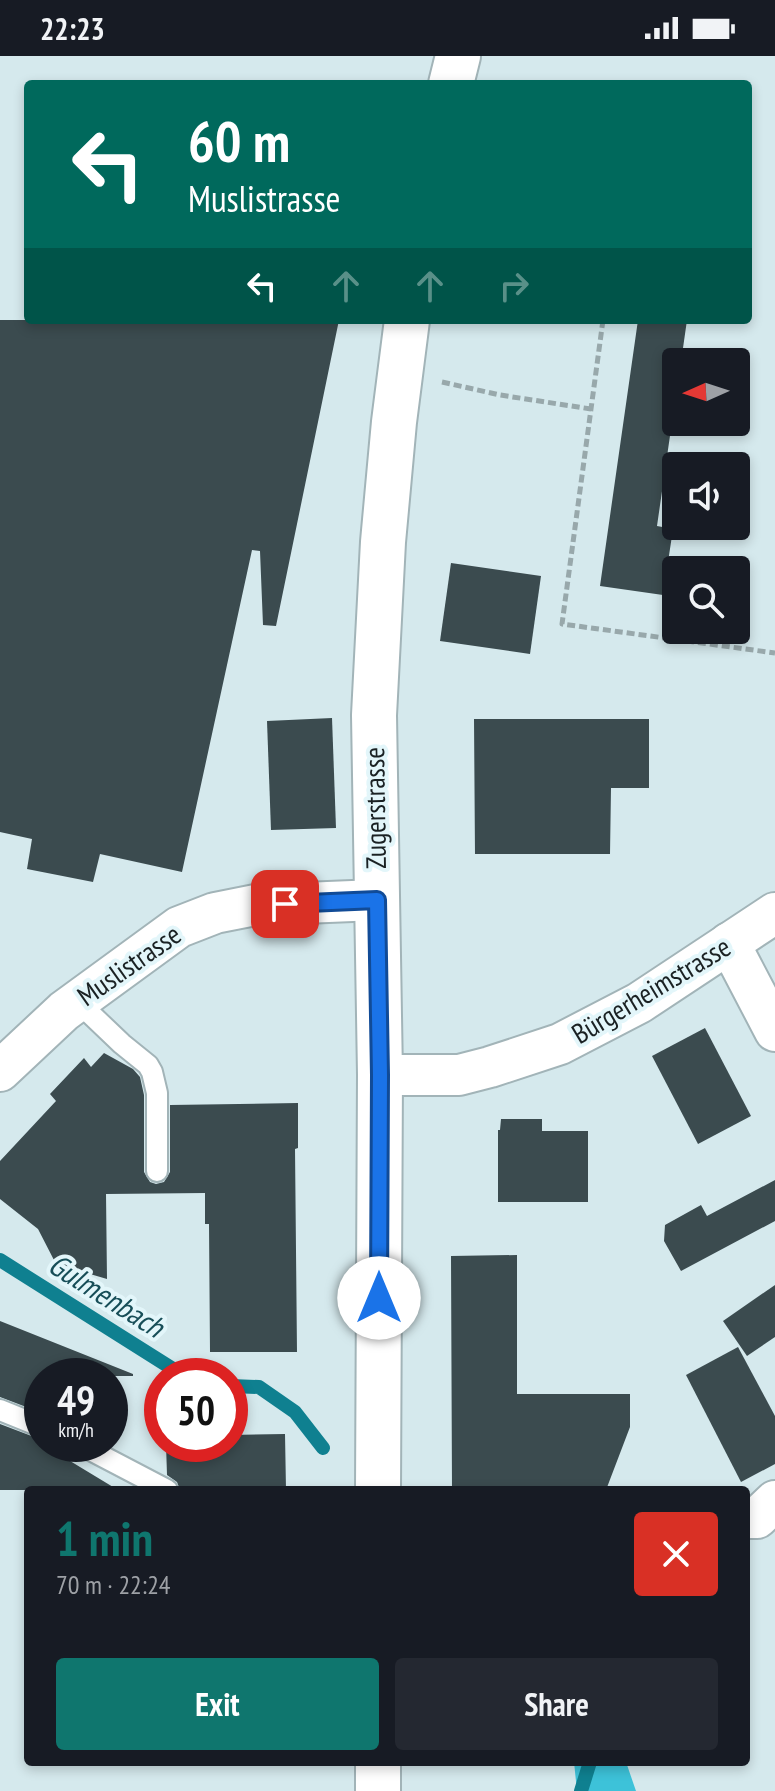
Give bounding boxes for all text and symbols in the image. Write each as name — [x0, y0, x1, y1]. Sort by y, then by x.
text: 22:23 — [40, 9, 105, 48]
text: 60 m — [188, 105, 290, 177]
icon: left — [56, 112, 160, 216]
text: Muslistrasse — [188, 175, 340, 222]
icon: left — [240, 264, 284, 308]
icon: ahead — [324, 264, 368, 308]
icon: ahead — [408, 264, 452, 308]
icon: right — [492, 264, 536, 308]
north arrow — [662, 348, 750, 436]
map controls — [662, 348, 750, 644]
button: sound — [662, 452, 750, 540]
button: search — [662, 556, 750, 644]
street label: Zugerstrasse — [355, 747, 394, 869]
pin — [251, 870, 319, 938]
icon: arrive — [263, 882, 307, 926]
street label: Muslistrasse — [70, 915, 188, 1014]
street label: Bürgerheimstrasse — [564, 928, 737, 1052]
water label: Gulmenbach — [42, 1244, 173, 1346]
position arrow — [337, 1256, 421, 1340]
speed limit sign: 50 — [144, 1358, 248, 1462]
text: 49 — [57, 1374, 95, 1426]
text: km/h — [58, 1417, 94, 1443]
text: 1 min — [56, 1507, 153, 1569]
button: close — [634, 1512, 718, 1596]
text: 70 m · 22:24 — [56, 1568, 171, 1601]
button: Exit — [56, 1658, 379, 1750]
button: Share — [395, 1658, 718, 1750]

